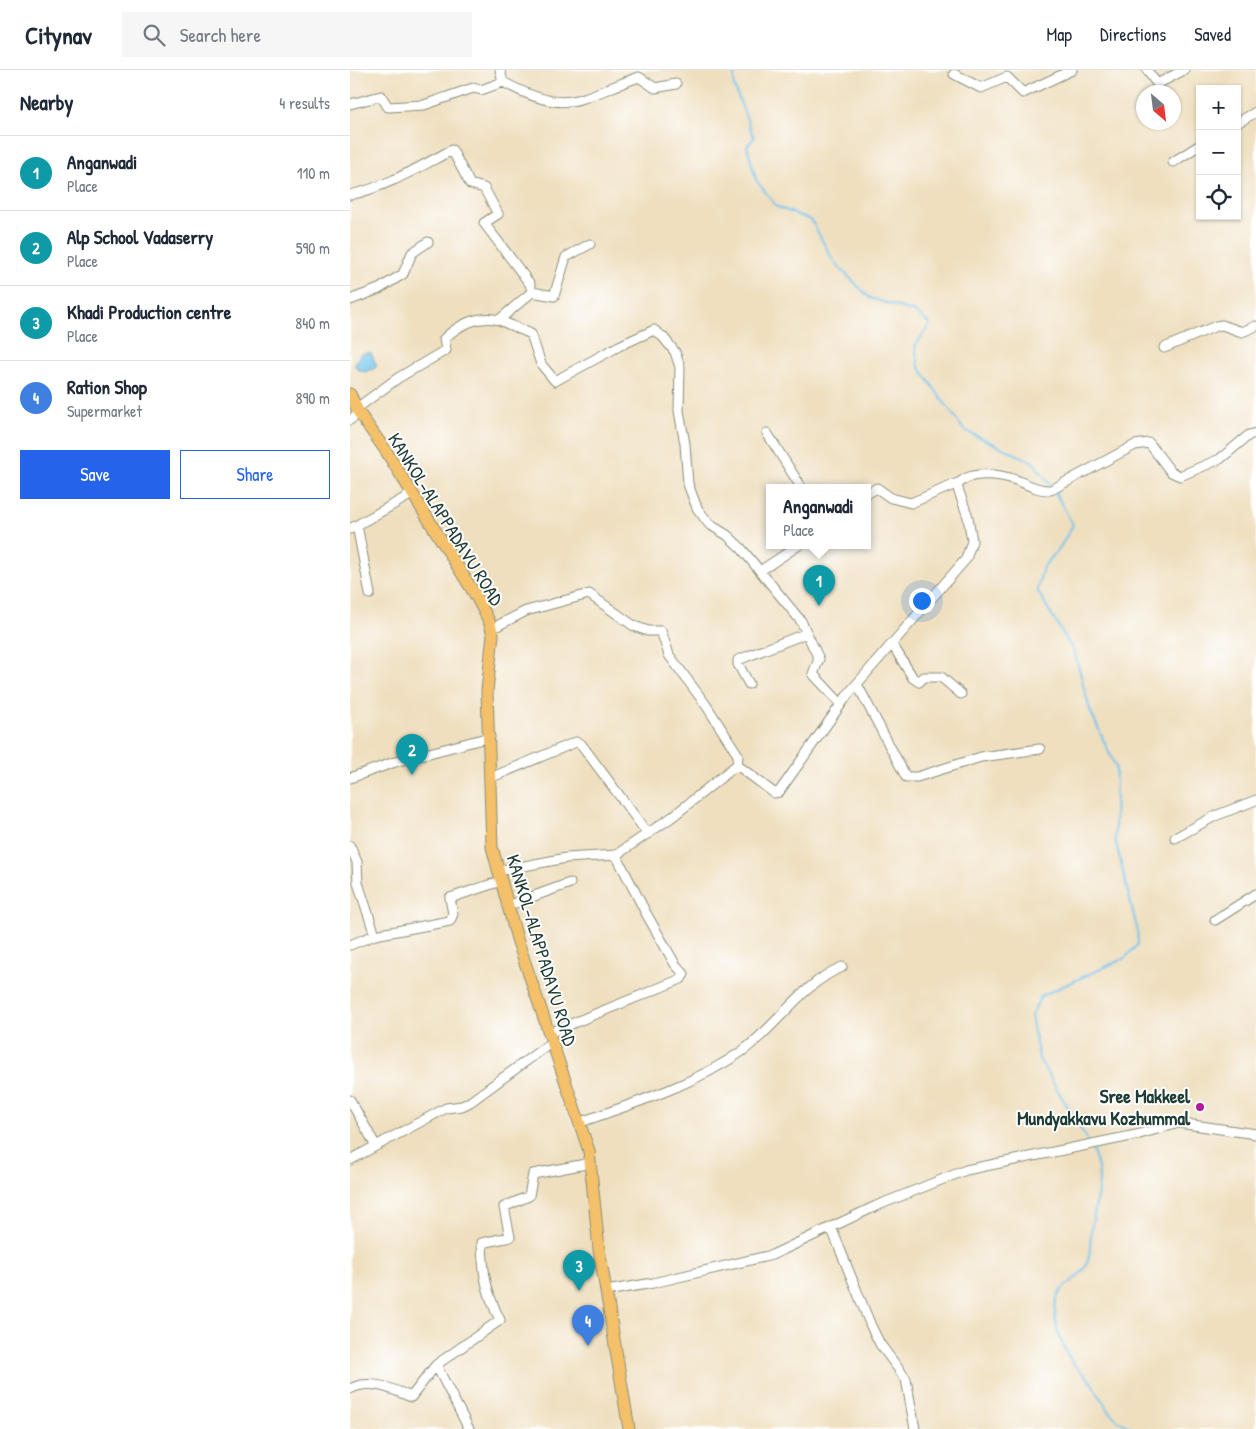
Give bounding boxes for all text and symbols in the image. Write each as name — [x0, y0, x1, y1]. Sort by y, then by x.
search box — [122, 12, 472, 57]
text: Citynav — [25, 19, 92, 51]
icon: search — [140, 21, 168, 49]
text: Search here — [180, 22, 261, 48]
text: Map — [1047, 22, 1072, 47]
text: Directions — [1100, 22, 1166, 47]
text: Saved — [1194, 22, 1231, 47]
north arrow — [1136, 85, 1181, 130]
map controls — [1196, 85, 1241, 220]
button: + — [1196, 85, 1241, 130]
text: Nearby — [20, 88, 73, 117]
text: 4 results — [279, 92, 330, 114]
button: − — [1196, 130, 1241, 175]
text: Anganwadi — [67, 149, 137, 175]
text: 1 — [33, 162, 39, 184]
text: 110 m — [297, 162, 330, 184]
text: Place — [67, 175, 98, 197]
button: locate — [1196, 175, 1241, 220]
text: Alp School Vadaserry — [67, 224, 213, 250]
text: 2 — [32, 237, 40, 259]
text: 590 m — [296, 237, 330, 259]
text: Place — [67, 250, 98, 272]
text: Khadi Production centre — [67, 299, 231, 325]
text: 3 — [32, 312, 40, 334]
text: 840 m — [295, 312, 330, 334]
text: Place — [67, 325, 98, 347]
text: Ration Shop — [67, 374, 147, 400]
text: 4 — [33, 387, 39, 409]
text: 890 m — [295, 387, 330, 409]
text: Supermarket — [67, 400, 142, 422]
street label: KANKOL-ALAPPADAVU ROAD — [382, 428, 510, 610]
button: Save — [20, 450, 170, 499]
button: Share — [180, 450, 330, 499]
popup — [766, 484, 871, 549]
text: Anganwadi — [783, 493, 854, 519]
text: Place — [783, 519, 814, 541]
pin: 1 — [803, 565, 835, 606]
your location — [909, 588, 935, 614]
pin: 2 — [396, 734, 428, 775]
street label: KANKOL-ALAPPADAVU ROAD — [500, 851, 584, 1049]
place label: Sree Makkeel Mundyakkavu Kozhummal — [1017, 1083, 1191, 1132]
marker: Sree Makkeel Mundyakkavu Kozhummal — [1194, 1101, 1206, 1113]
pin: 3 — [563, 1250, 595, 1291]
pin: 4 — [572, 1305, 604, 1346]

